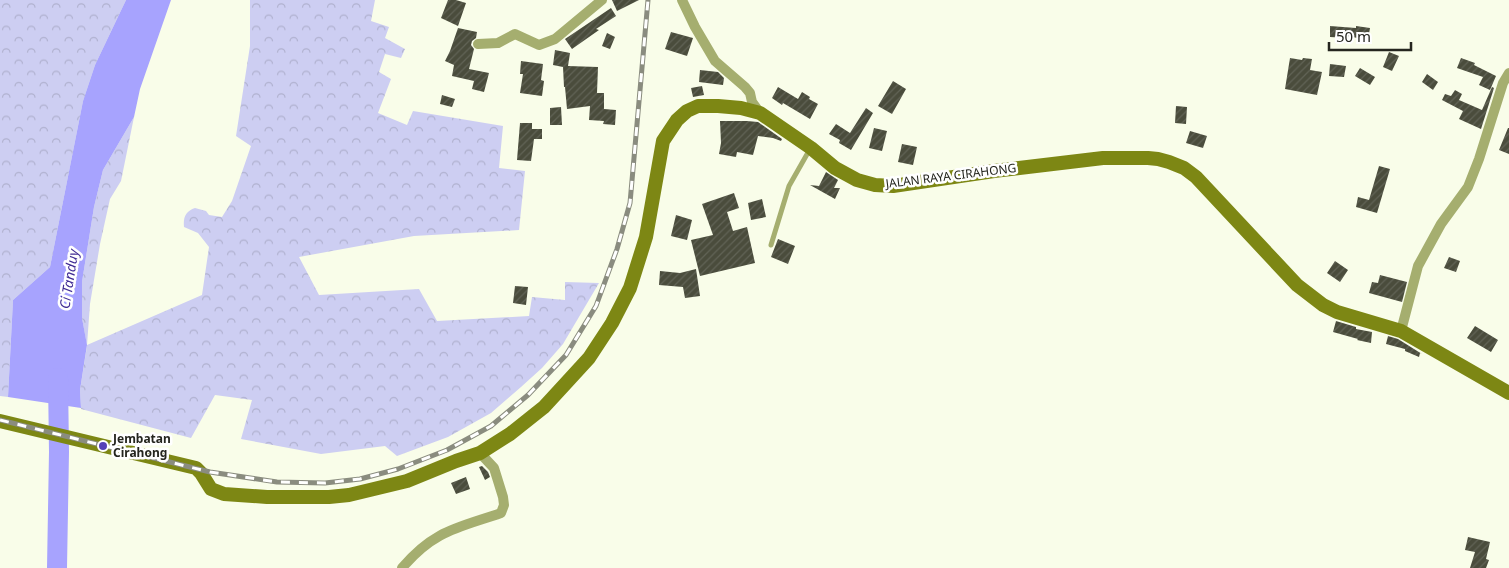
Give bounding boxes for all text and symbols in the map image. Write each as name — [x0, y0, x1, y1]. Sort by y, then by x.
scale bar — [1329, 20, 1412, 52]
text: 50 m — [1336, 26, 1371, 46]
street label: JALAN RAYA CIRAHONG — [884, 159, 1017, 192]
water label: Ci Tanduy — [54, 246, 83, 310]
place label: Jembatan Cirahong — [112, 430, 171, 461]
marker: Jembatan Cirahong — [97, 440, 109, 452]

